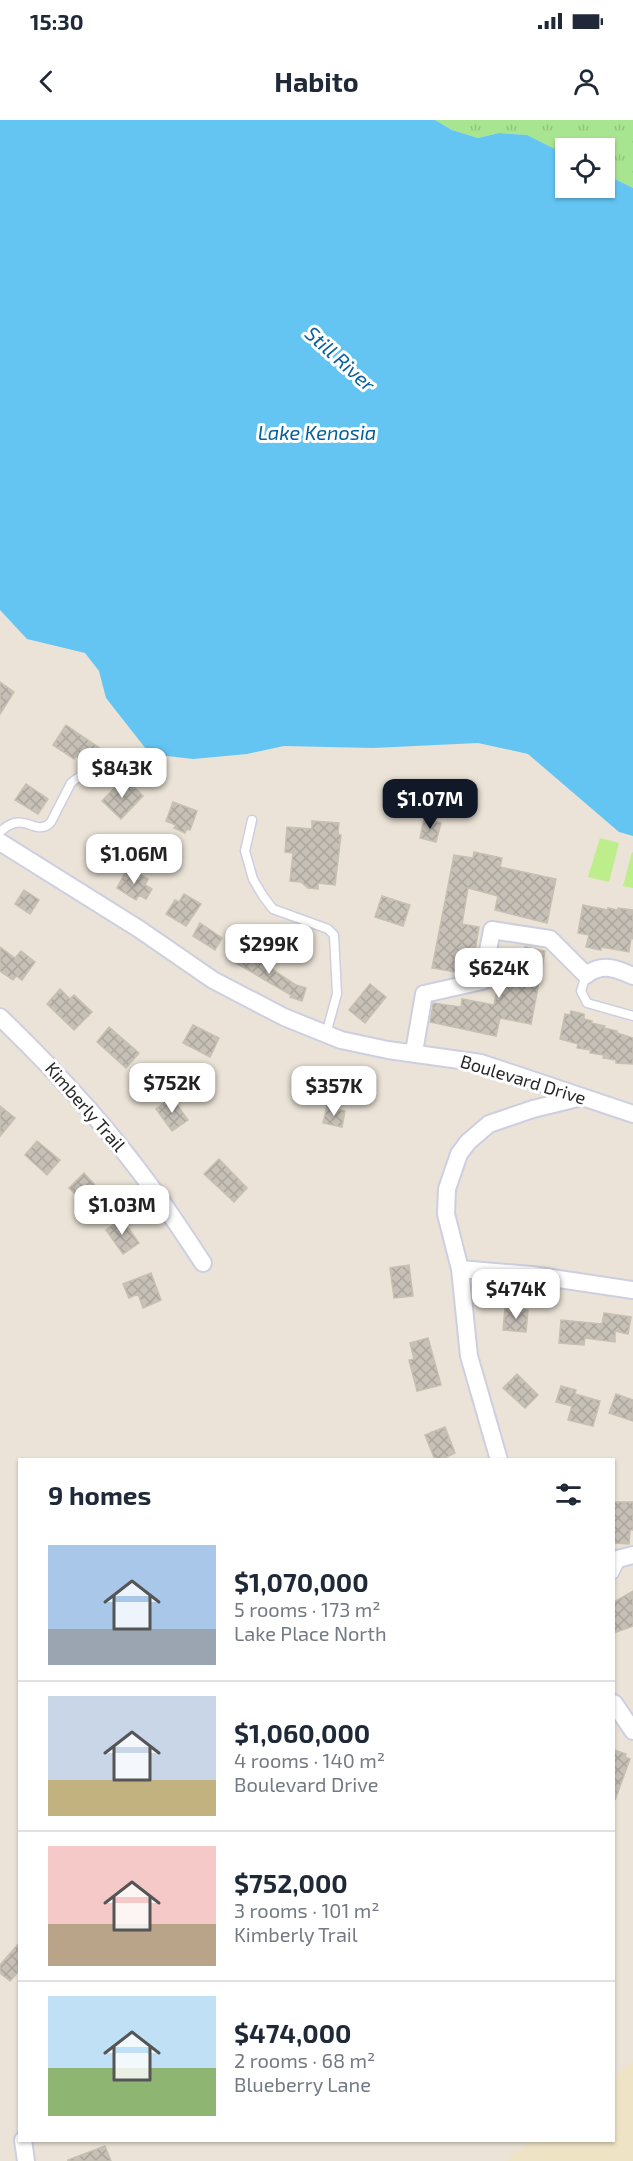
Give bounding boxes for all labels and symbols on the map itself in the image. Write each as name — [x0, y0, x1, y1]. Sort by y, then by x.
water label: Still River — [301, 321, 381, 397]
water label: Lake Kenosia — [258, 420, 376, 444]
pin: $843K — [80, 748, 164, 799]
pin: $1.07M — [381, 779, 479, 830]
pin: $1.06M — [85, 834, 183, 885]
pin: $299K — [227, 924, 311, 975]
pin: $624K — [457, 948, 541, 999]
street label: Boulevard Drive — [458, 1050, 589, 1109]
street label: Kimberly Trail — [41, 1057, 131, 1156]
pin: $752K — [130, 1063, 214, 1114]
pin: $357K — [292, 1066, 376, 1117]
pin: $1.03M — [73, 1185, 171, 1236]
pin: $474K — [474, 1269, 558, 1320]

